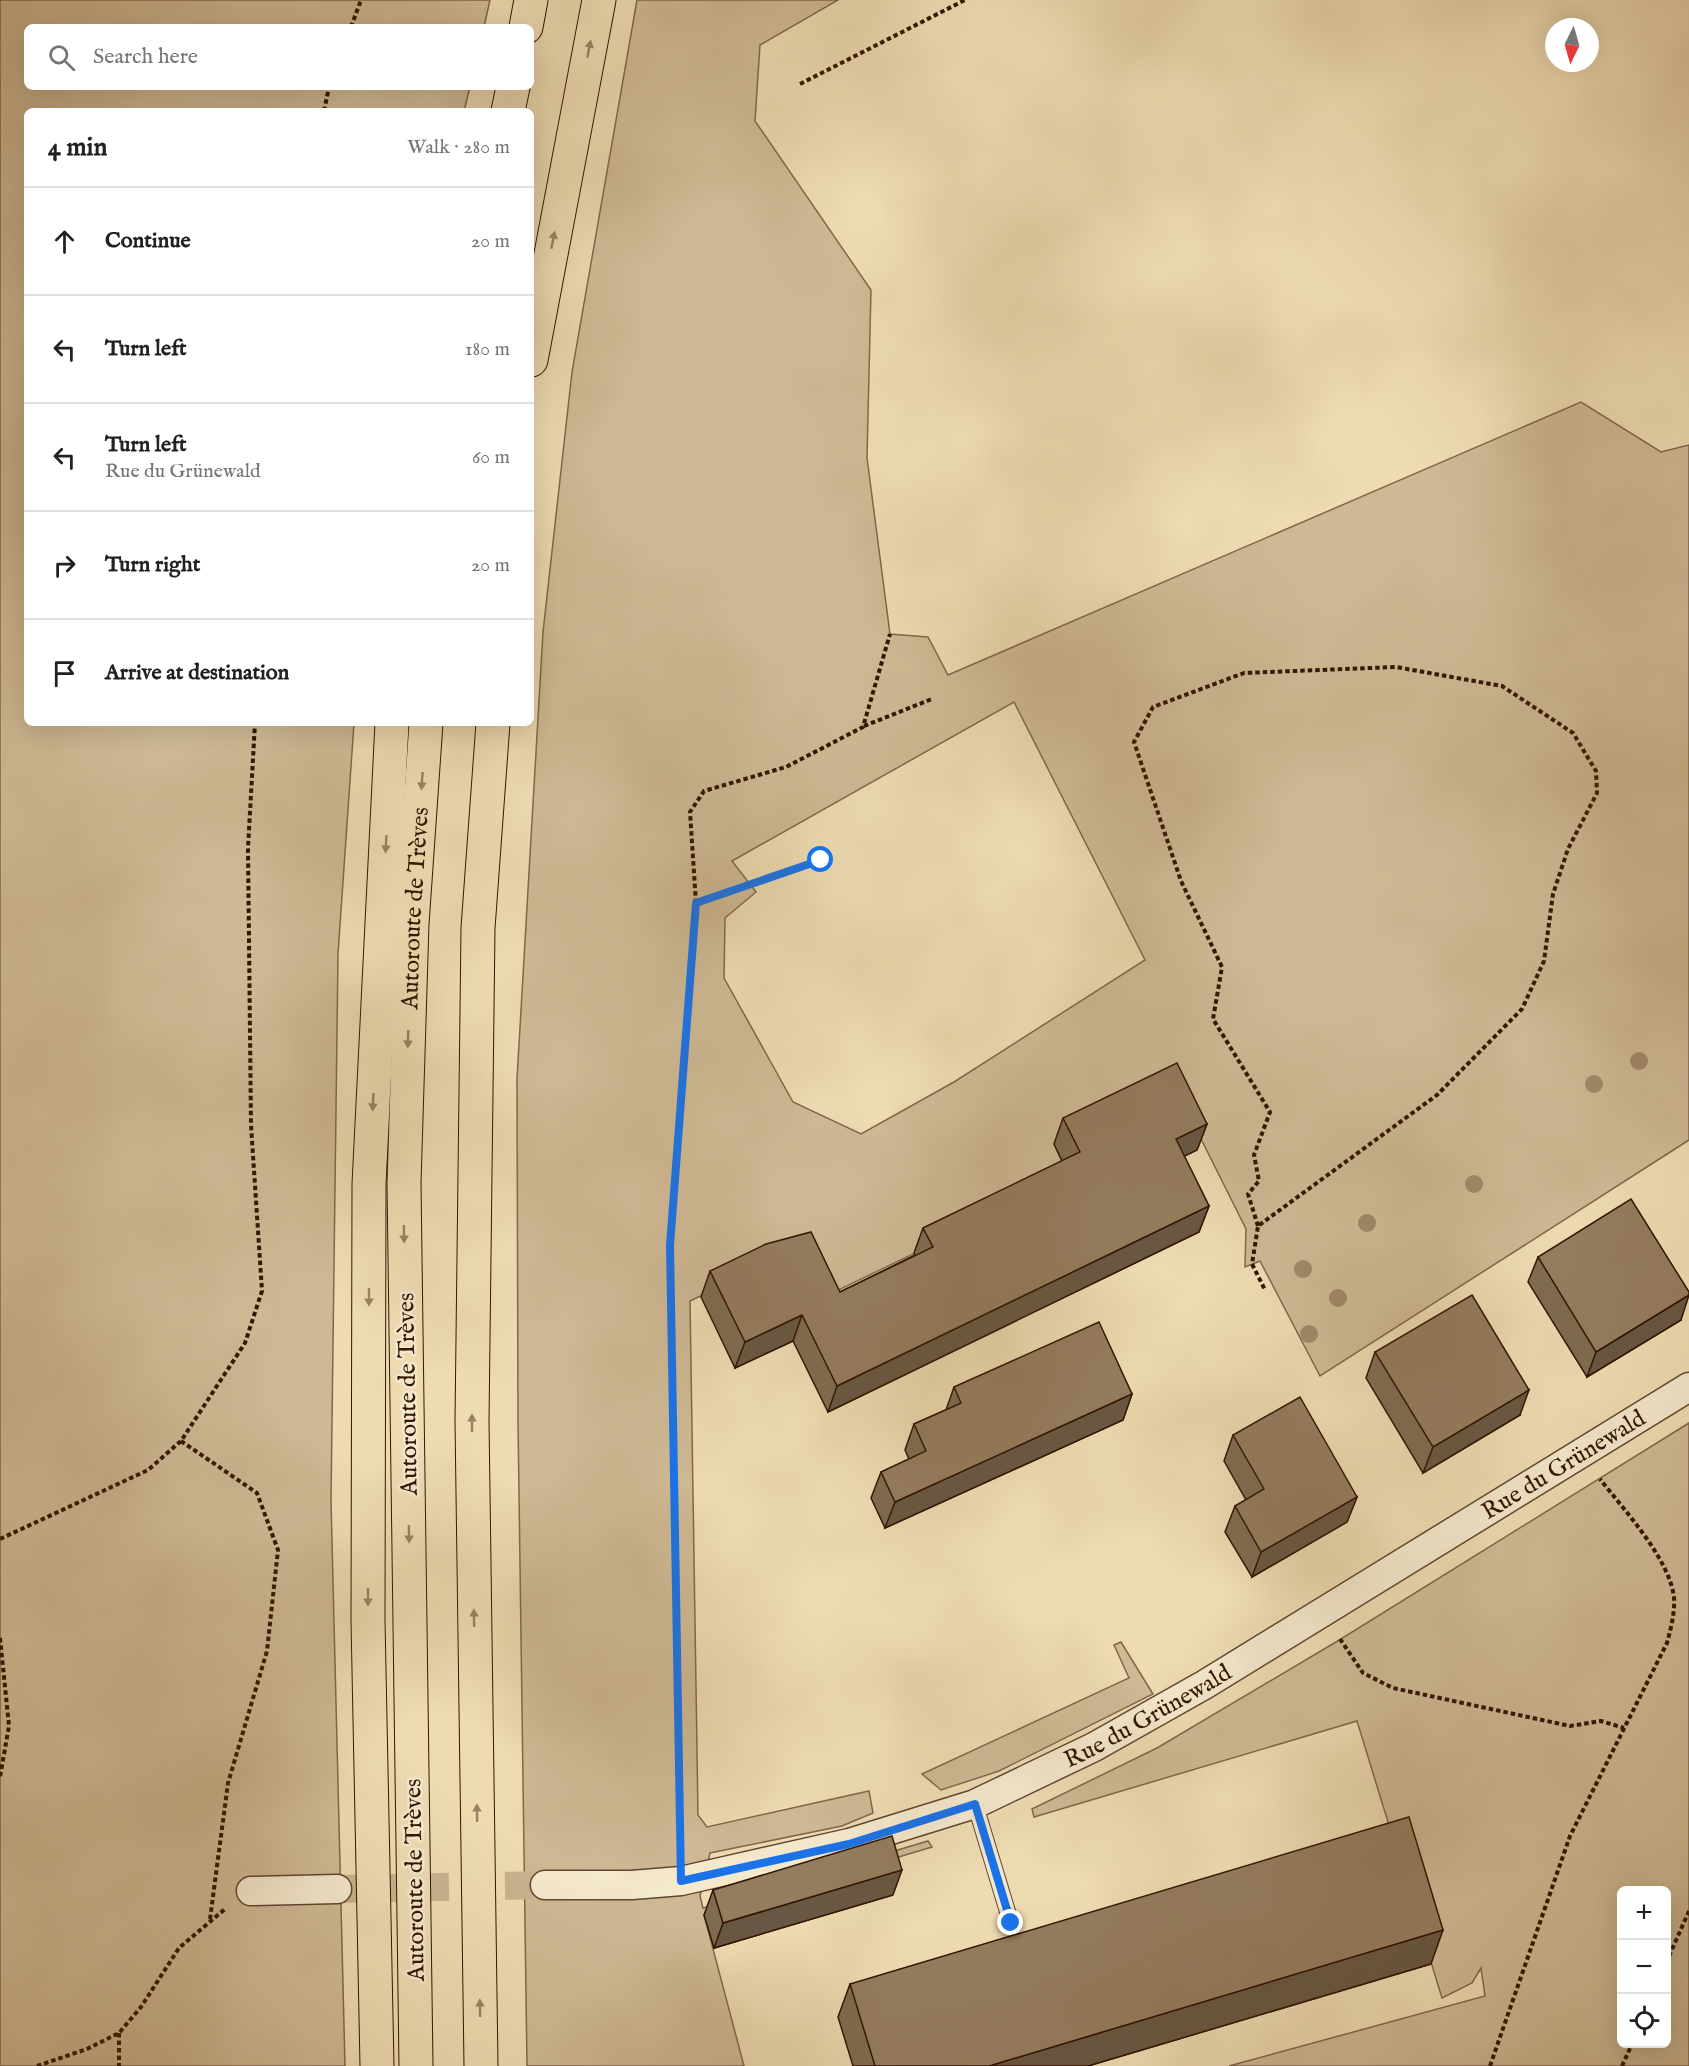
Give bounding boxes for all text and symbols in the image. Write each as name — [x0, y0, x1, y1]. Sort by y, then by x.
north arrow — [1545, 18, 1599, 72]
search box — [24, 24, 534, 90]
one-way arrow — [585, 39, 594, 58]
icon: search — [45, 41, 78, 74]
text: Search here — [93, 43, 198, 71]
text: 4 min — [48, 131, 107, 164]
text: Walk · 280 m — [407, 135, 510, 160]
icon: ahead — [48, 225, 81, 258]
text: Continue — [105, 227, 191, 255]
text: 20 m — [471, 229, 510, 254]
one-way arrow — [549, 231, 558, 250]
icon: left — [48, 333, 81, 366]
text: Turn left — [105, 335, 187, 363]
text: 180 m — [465, 337, 510, 362]
text: Turn left — [105, 431, 187, 459]
icon: left — [48, 441, 81, 474]
text: 60 m — [472, 445, 510, 470]
text: Rue du Grünewald — [105, 459, 261, 484]
icon: right — [48, 549, 81, 582]
text: Turn right — [105, 551, 200, 579]
text: 20 m — [471, 553, 510, 578]
icon: arrive — [48, 657, 81, 690]
text: Arrive at destination — [105, 659, 289, 687]
one-way arrow — [417, 772, 427, 791]
street label: Autoroute de Trèves — [395, 806, 437, 1011]
one-way arrow — [381, 835, 390, 854]
route start — [807, 846, 833, 872]
one-way arrow — [404, 1029, 413, 1048]
one-way arrow — [368, 1093, 377, 1112]
one-way arrow — [400, 1224, 409, 1243]
one-way arrow — [364, 1287, 374, 1306]
street label: Autoroute de Trèves — [391, 1292, 426, 1497]
street label: Rue du Grünewald — [1476, 1403, 1652, 1528]
one-way arrow — [467, 1413, 477, 1432]
one-way arrow — [404, 1524, 414, 1543]
one-way arrow — [363, 1587, 373, 1606]
one-way arrow — [470, 1608, 479, 1627]
street label: Rue du Grünewald — [1059, 1658, 1238, 1776]
street label: Autoroute de Trèves — [398, 1778, 433, 1983]
one-way arrow — [472, 1803, 482, 1822]
map controls — [1617, 1886, 1671, 2048]
button: + — [1617, 1886, 1671, 1940]
route end — [997, 1909, 1023, 1935]
button: − — [1617, 1940, 1671, 1994]
button: locate — [1617, 1994, 1671, 2048]
one-way arrow — [475, 1998, 485, 2017]

